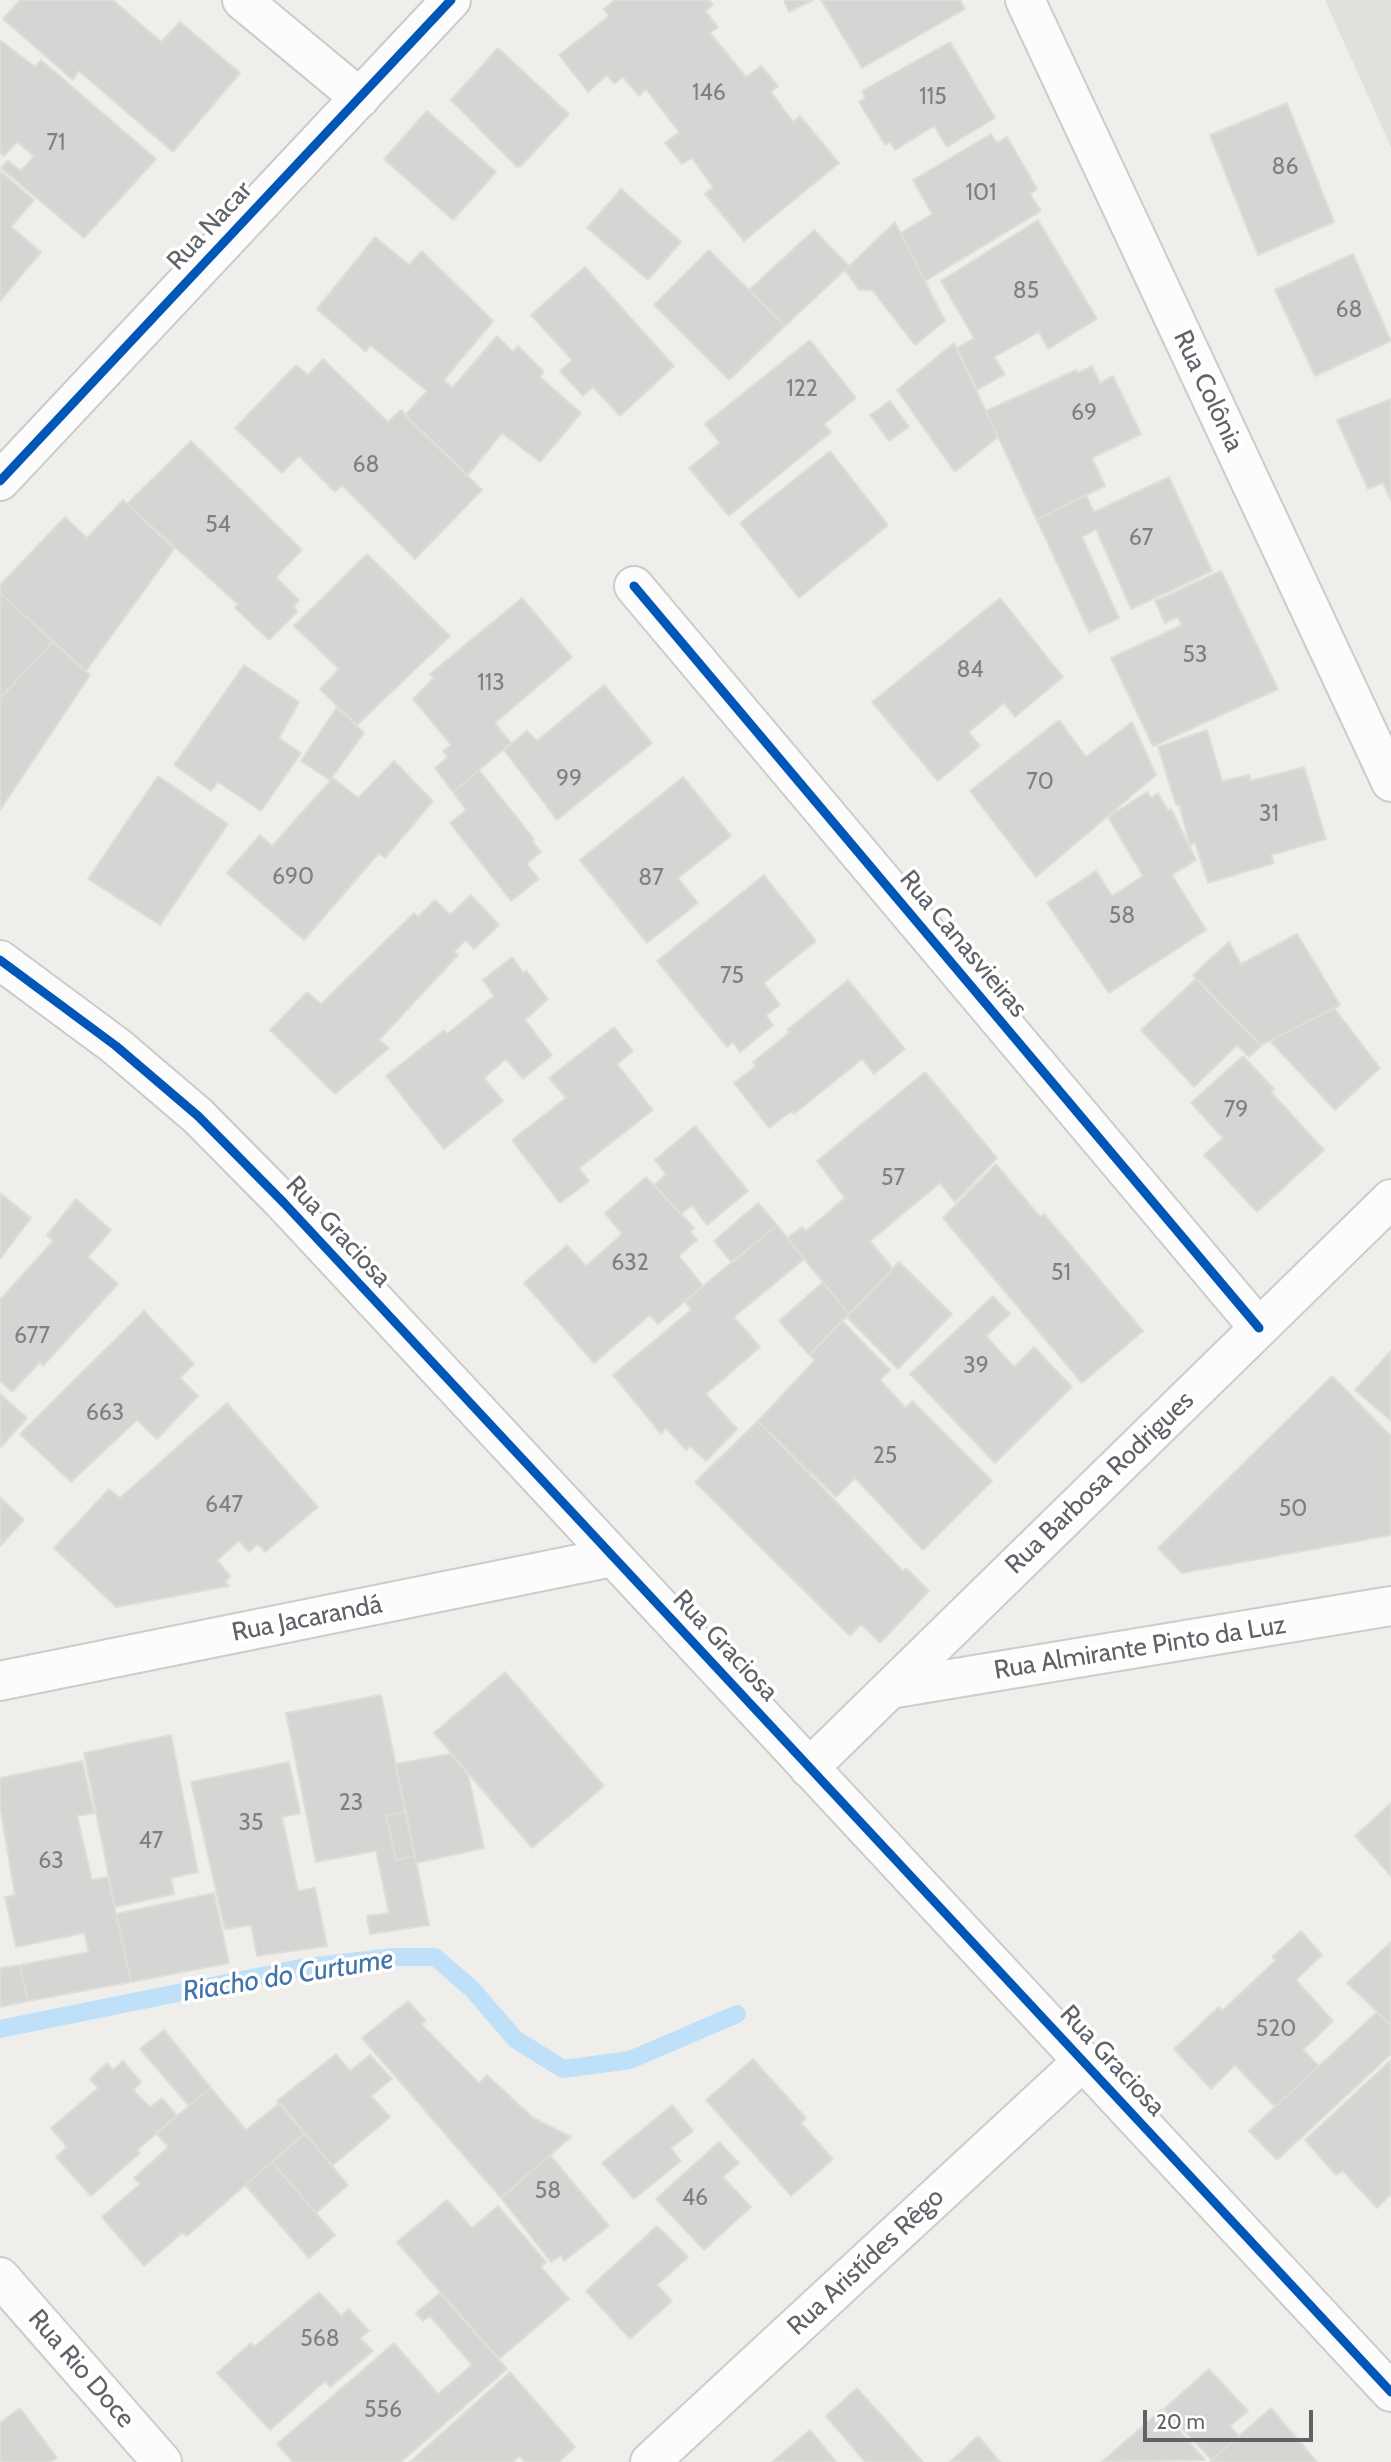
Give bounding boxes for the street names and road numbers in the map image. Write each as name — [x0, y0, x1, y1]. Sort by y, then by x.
street label: Rua Nacar — [161, 175, 259, 277]
street label: Rua Colônia — [1166, 325, 1250, 457]
street label: Rua Canasvieiras — [893, 864, 1033, 1024]
street label: Rua Graciosa — [279, 1170, 397, 1294]
street label: Rua Barbosa Rodrigues — [999, 1385, 1201, 1581]
street label: Rua Graciosa — [666, 1584, 784, 1708]
street label: Rua Jacarandá — [229, 1589, 385, 1649]
street label: Rua Almirante Pinto da Luz — [992, 1610, 1288, 1686]
street label: Rua Graciosa — [1053, 1999, 1171, 2123]
street label: Rua Aristídes Rêgo — [781, 2182, 951, 2342]
street label: Rua Rio Doce — [21, 2303, 141, 2435]

